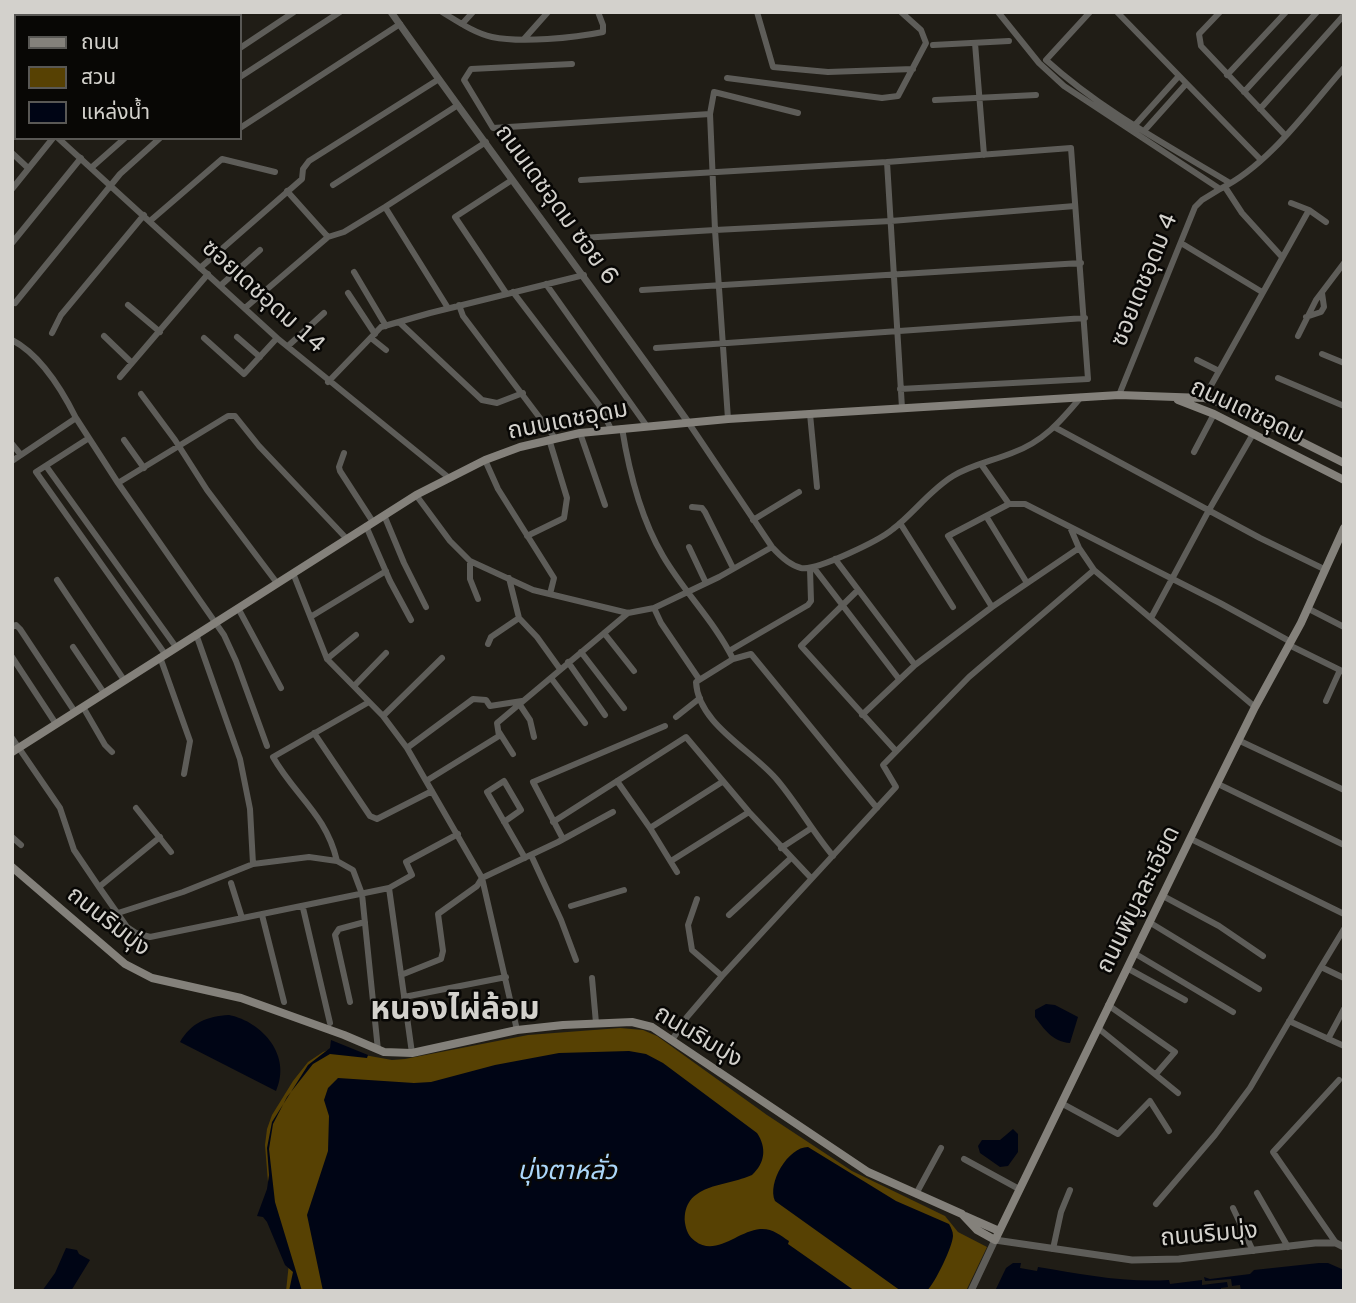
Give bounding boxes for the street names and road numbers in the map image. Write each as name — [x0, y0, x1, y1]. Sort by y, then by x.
street label: ถนนเดชอุดม ซอย 6 — [488, 119, 624, 291]
street label: ซอยเดชอุดม 4 — [1105, 209, 1185, 351]
street label: ซอยเดชอุดม 14 — [195, 234, 331, 360]
street label: ถนนเดชอุดม — [1186, 373, 1308, 451]
street label: ถนนเดชอุดม — [505, 395, 631, 447]
street label: ถนนพิบูลละเอียด — [1091, 822, 1187, 978]
street label: ถนนริมบุ่ง — [61, 881, 155, 963]
street label: ถนนริมบุ่ง — [649, 999, 747, 1075]
street label: ถนนริมบุ่ง — [1159, 1216, 1259, 1254]

